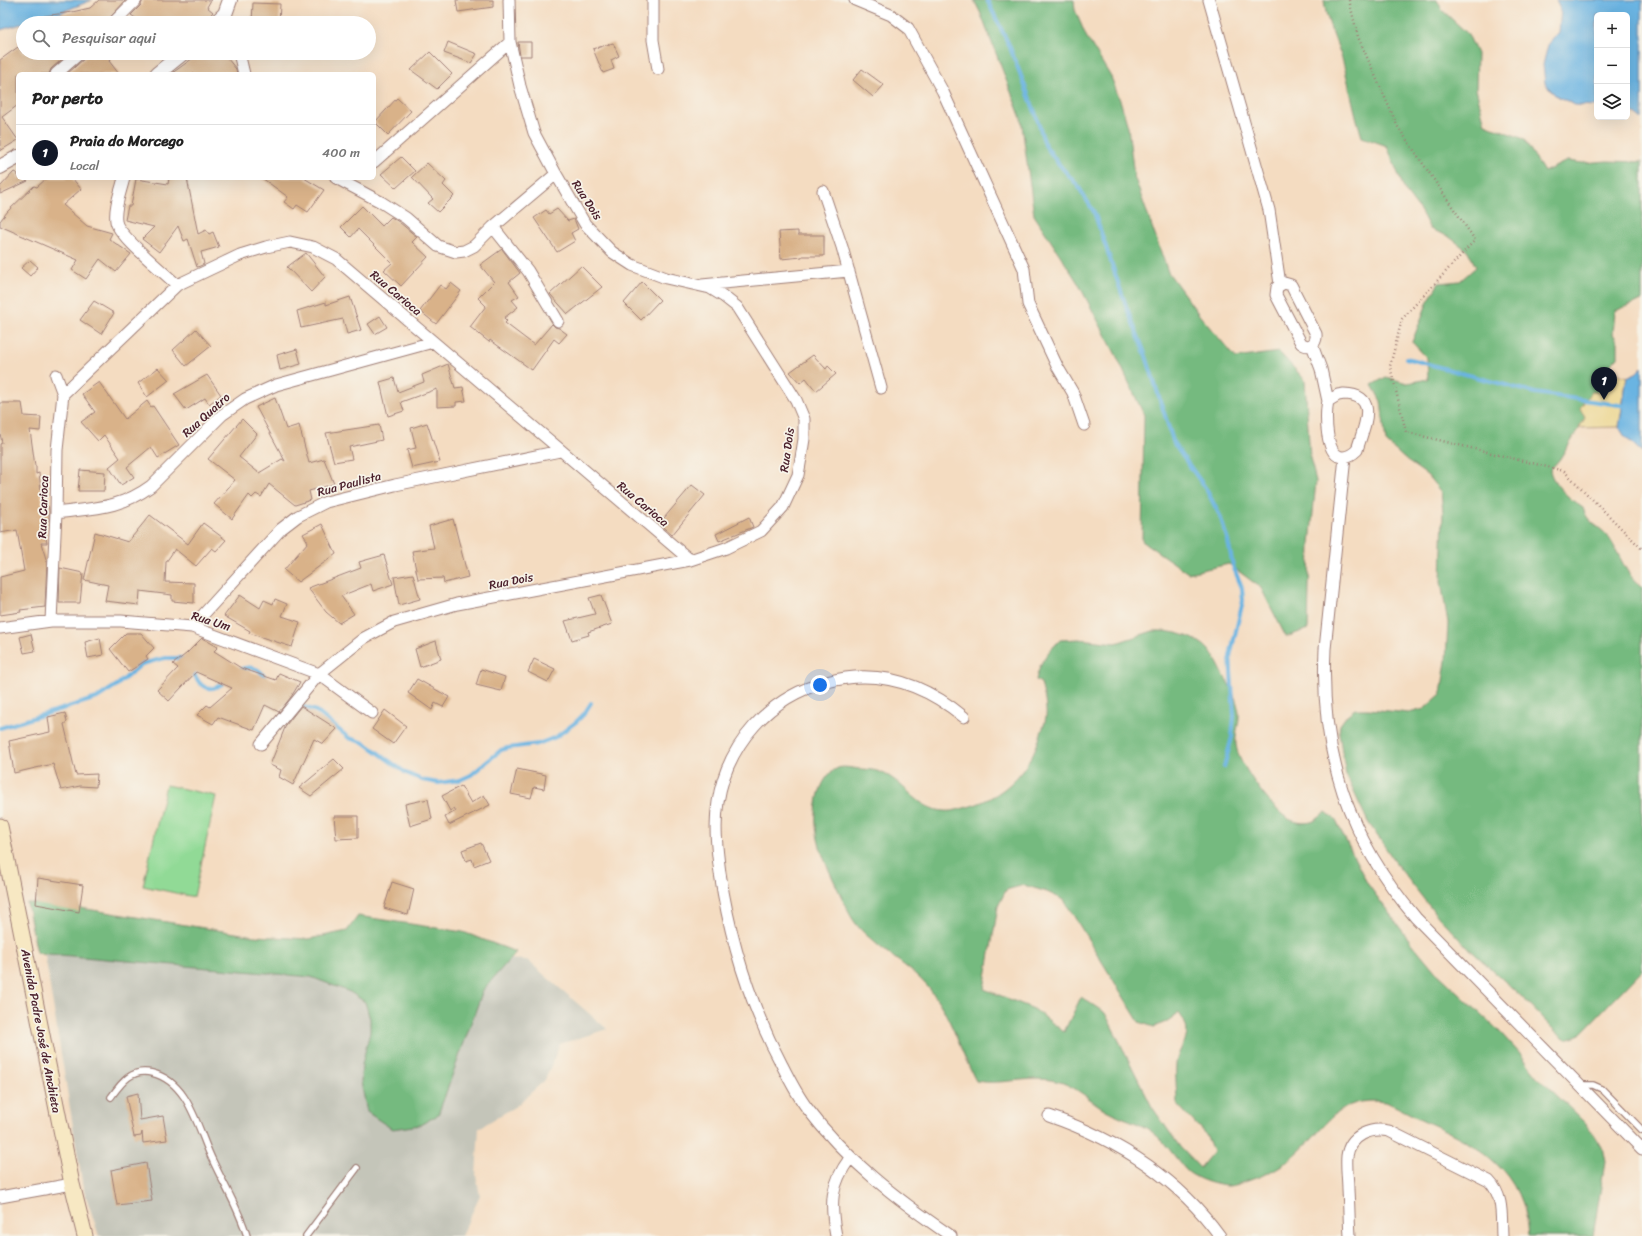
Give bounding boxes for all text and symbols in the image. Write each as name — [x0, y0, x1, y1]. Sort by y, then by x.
map controls — [1594, 12, 1630, 120]
button: + — [1594, 12, 1630, 48]
search box — [16, 16, 376, 60]
text: Pesquisar aqui — [62, 25, 156, 51]
icon: search — [30, 27, 52, 49]
button: − — [1594, 48, 1630, 84]
text: Por perto — [32, 83, 103, 113]
button: layers — [1594, 84, 1630, 120]
text: Praia do Morcego — [70, 128, 184, 154]
text: 1 — [42, 141, 48, 164]
text: 400 m — [322, 141, 360, 164]
text: Local — [70, 154, 99, 177]
street label: Rua Dois — [566, 175, 609, 225]
street label: Rua Carioca — [365, 264, 427, 322]
pin: 1 — [1591, 367, 1617, 400]
street label: Rua Quatro — [177, 387, 235, 443]
street label: Rua Dois — [773, 426, 801, 474]
street label: Rua Paulista — [315, 465, 383, 503]
street label: Rua Carioca — [31, 475, 55, 539]
street label: Rua Carioca — [612, 475, 674, 533]
street label: Rua Dois — [487, 566, 536, 596]
street label: Rua Um — [189, 605, 233, 637]
your location — [810, 675, 830, 695]
street label: Avenida Padre José de Anchieta — [14, 946, 68, 1115]

